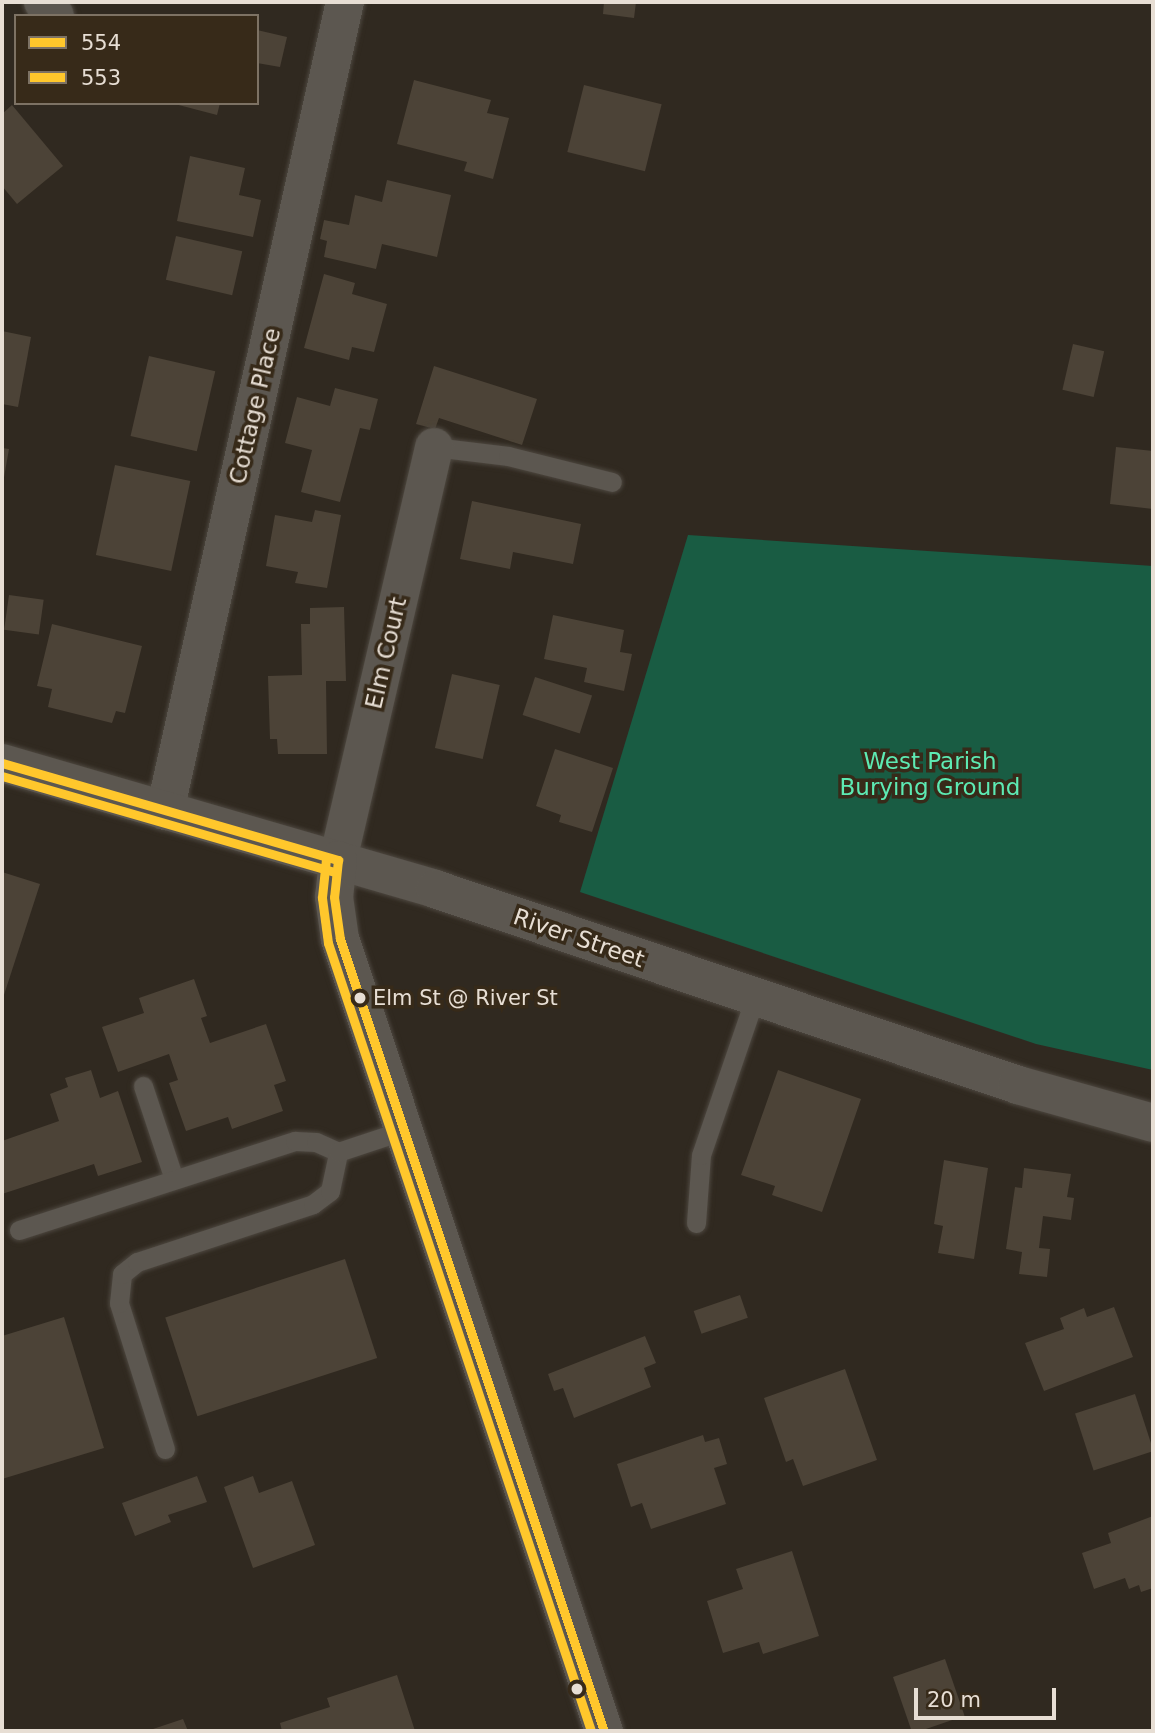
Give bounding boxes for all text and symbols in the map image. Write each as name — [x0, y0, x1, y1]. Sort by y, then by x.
legend — [14, 14, 259, 105]
text: 554 — [81, 31, 121, 55]
text: 553 — [81, 66, 121, 90]
street label: Cottage Place — [224, 325, 286, 487]
street label: Elm Court — [360, 594, 412, 712]
park label: West Parish Burying Ground — [840, 747, 1020, 801]
street label: River Street — [510, 903, 648, 973]
place label: Elm St @ River St — [373, 985, 558, 1011]
marker: Elm St @ River St — [353, 991, 367, 1005]
scale bar — [917, 1674, 1059, 1718]
unlabelled marker — [570, 1682, 584, 1696]
text: 20 m — [927, 1688, 981, 1712]

